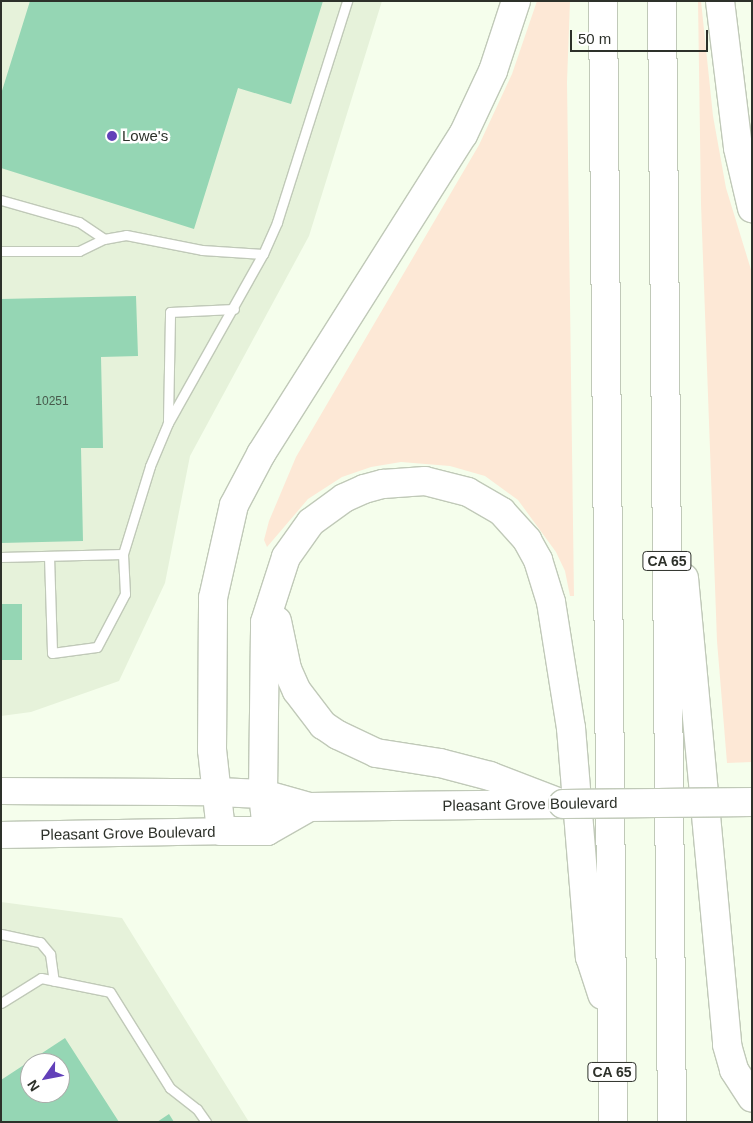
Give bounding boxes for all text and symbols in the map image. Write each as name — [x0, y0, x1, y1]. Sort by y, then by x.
scale bar — [573, 20, 710, 52]
text: 50 m — [578, 30, 611, 47]
place label: Lowe's — [122, 127, 168, 145]
marker: Lowe's — [106, 130, 118, 142]
house number: 10251 — [35, 395, 69, 409]
road number: CA 65 — [642, 550, 692, 572]
street label: Pleasant Grove Boulevard — [442, 793, 618, 815]
street label: Pleasant Grove Boulevard — [40, 822, 216, 844]
north arrow — [20, 1053, 70, 1103]
road number: CA 65 — [587, 1060, 637, 1084]
text: N — [24, 1077, 43, 1094]

